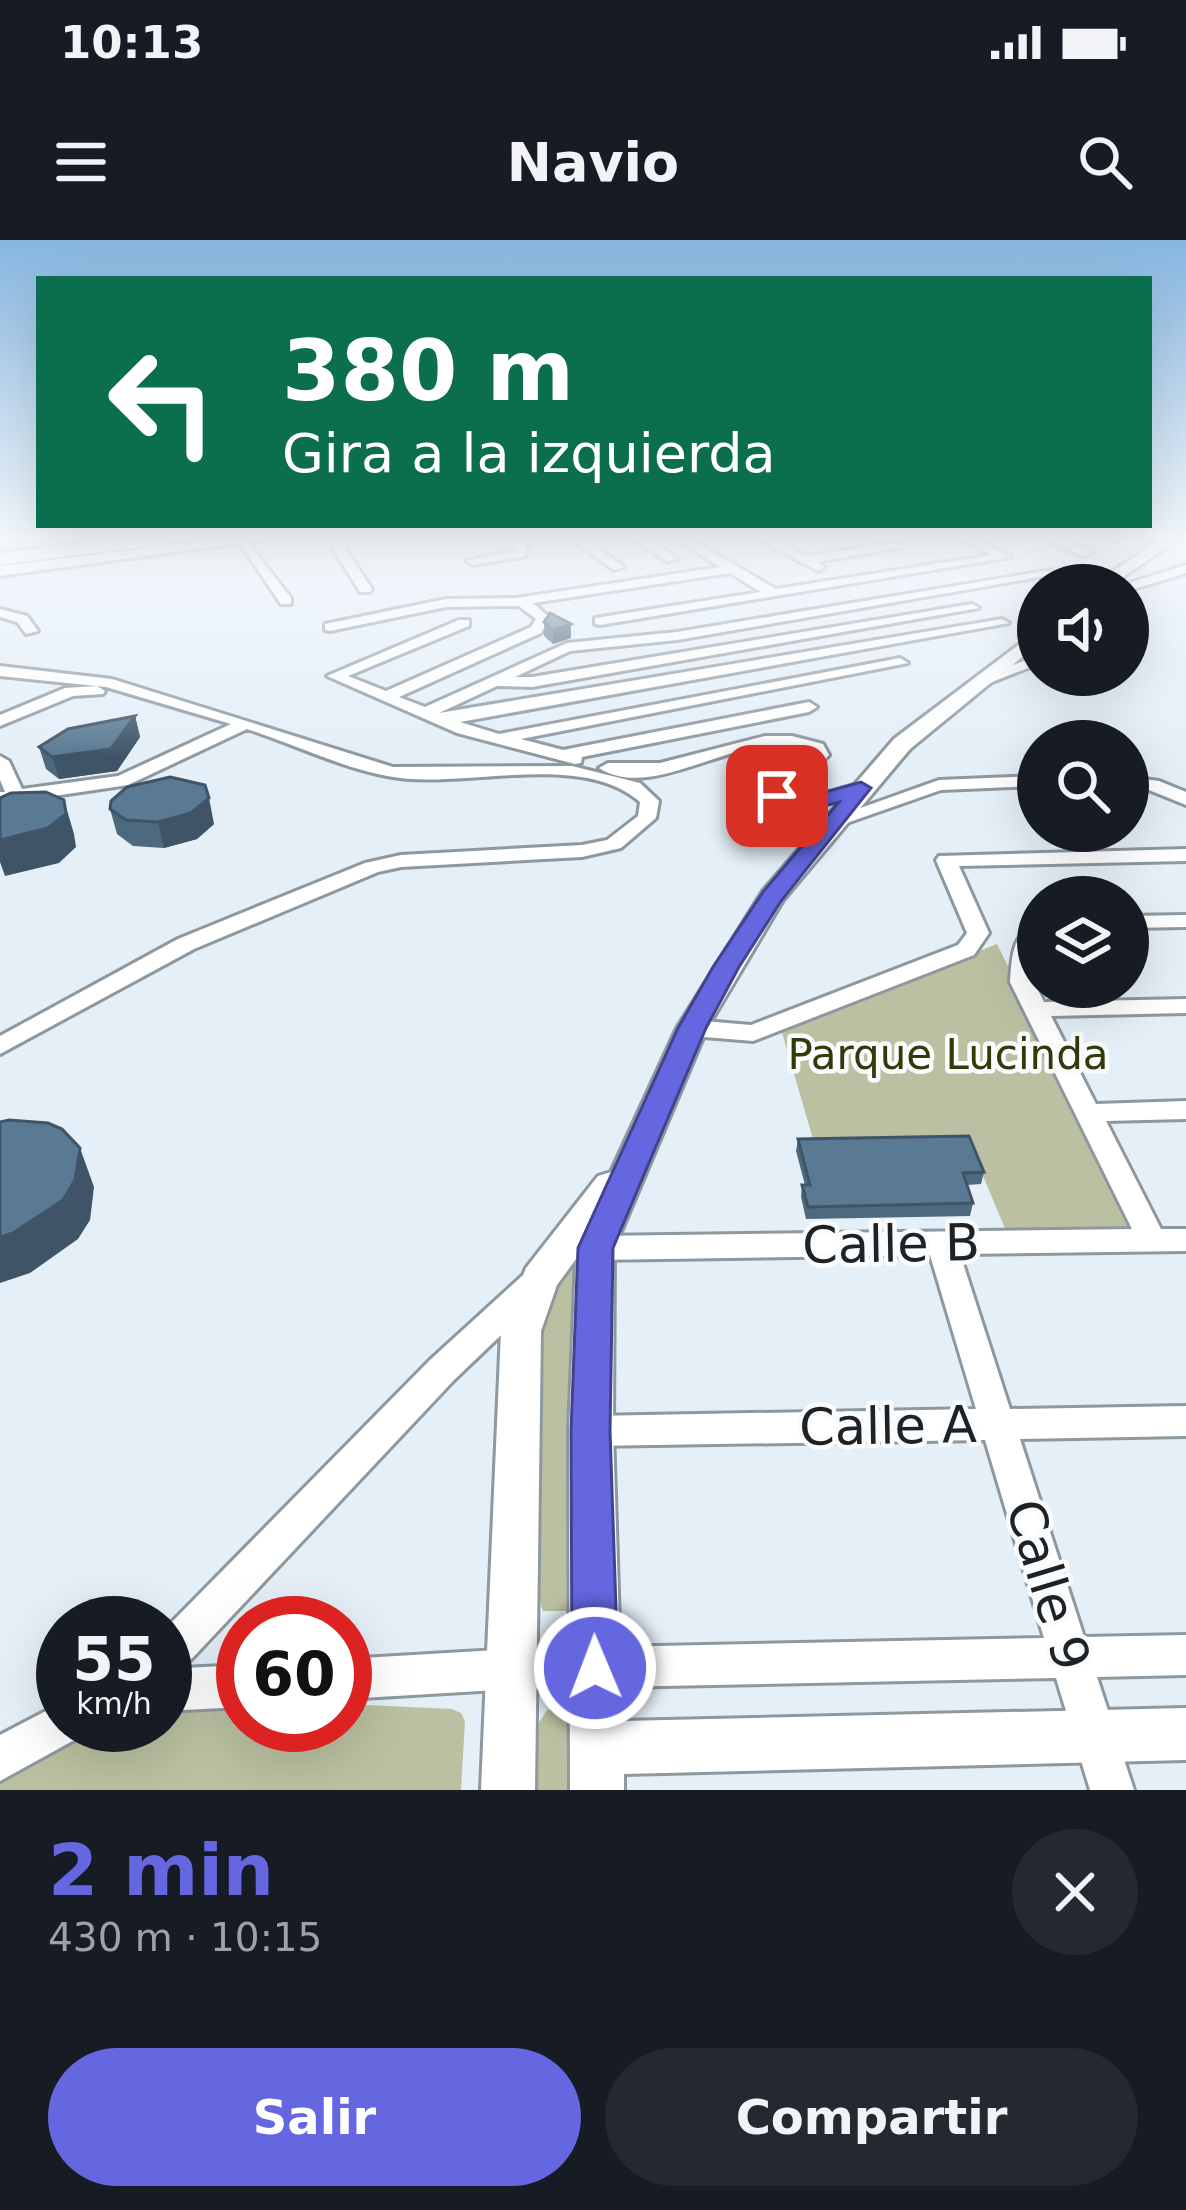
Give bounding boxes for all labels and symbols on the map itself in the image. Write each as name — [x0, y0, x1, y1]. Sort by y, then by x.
pin — [726, 745, 828, 847]
park label: Parque Lucinda — [787, 1030, 1109, 1079]
street label: Calle B — [802, 1213, 980, 1275]
street label: Calle A — [799, 1395, 977, 1457]
street label: Calle 9 — [994, 1493, 1102, 1677]
speed limit sign: 60 — [216, 1596, 372, 1752]
position arrow — [532, 1605, 658, 1731]

